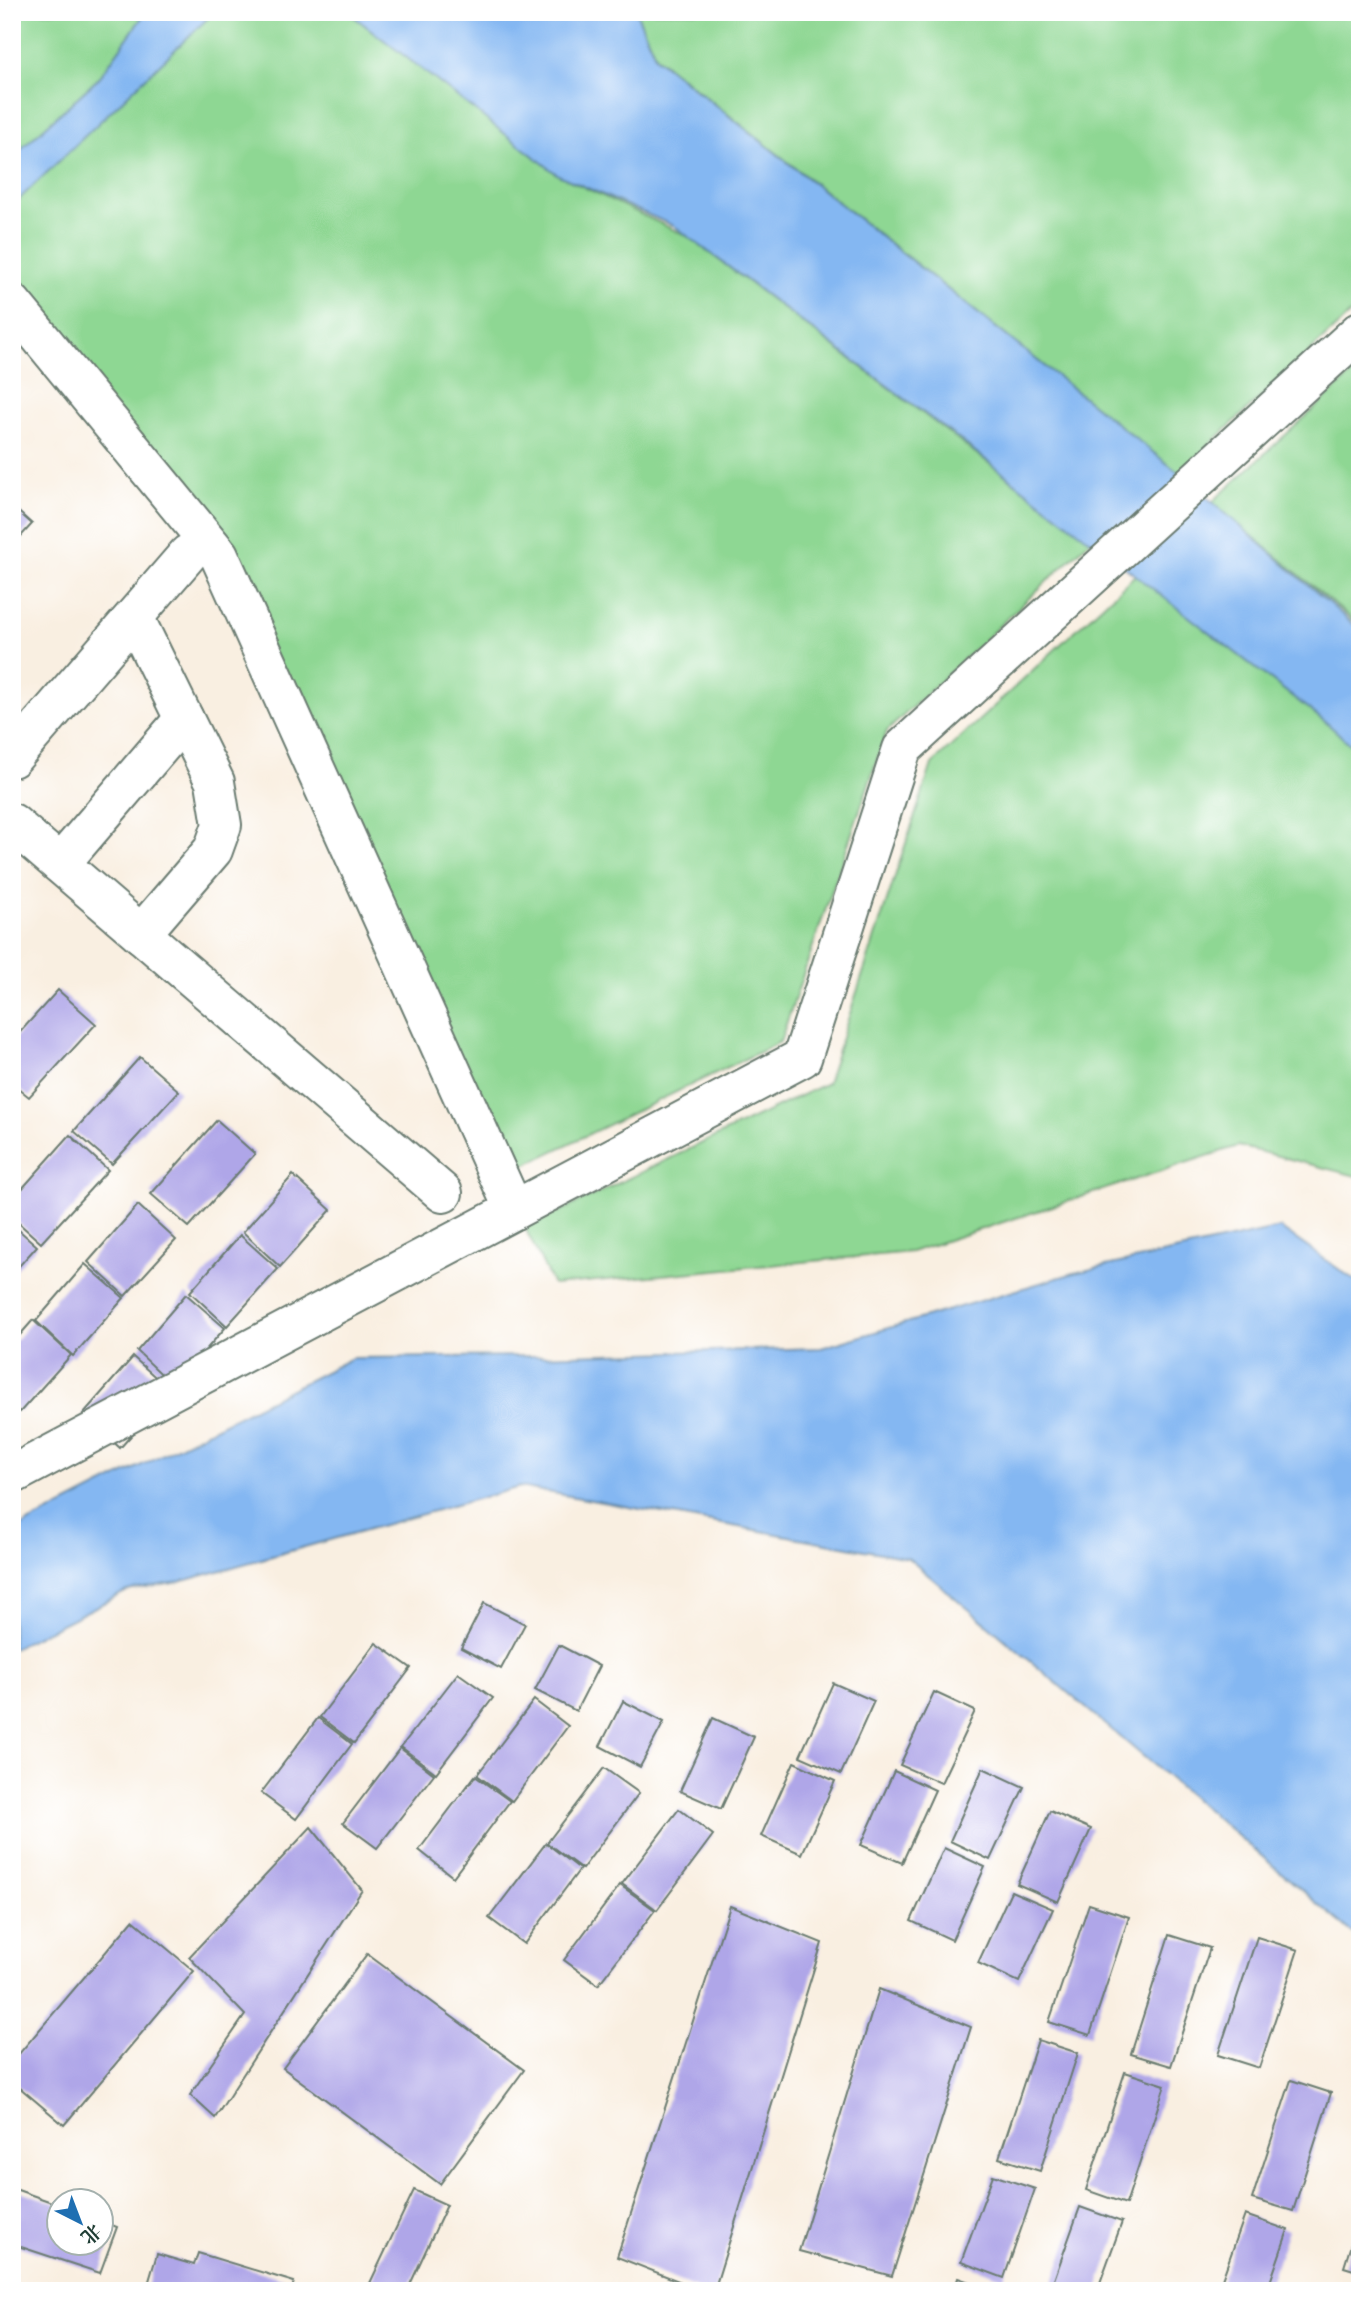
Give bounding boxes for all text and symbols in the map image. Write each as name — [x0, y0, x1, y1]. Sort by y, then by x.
north arrow — [46, 2188, 116, 2258]
text: 北 — [76, 2219, 106, 2249]

